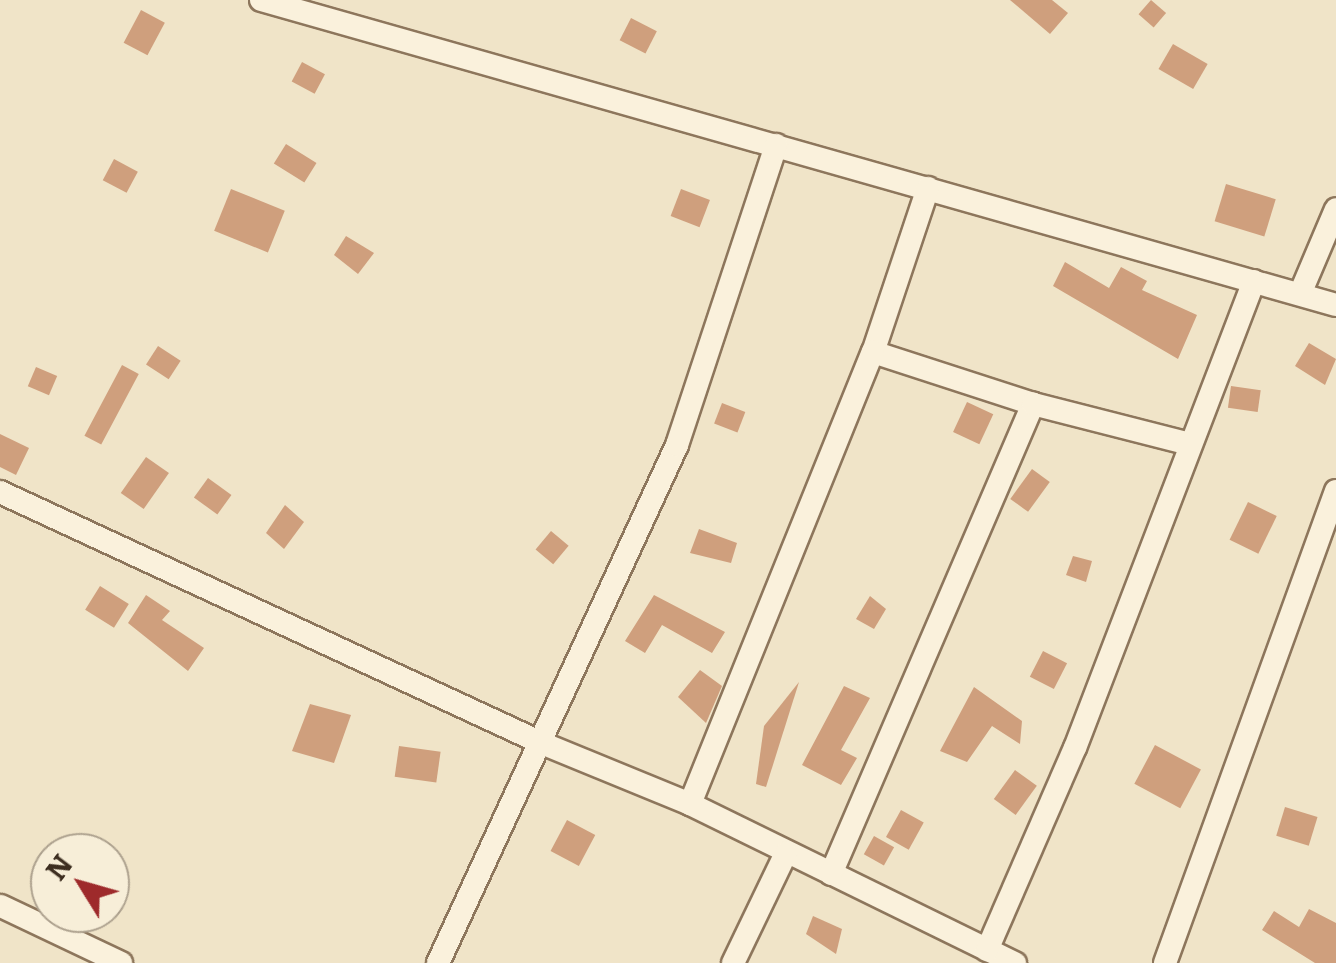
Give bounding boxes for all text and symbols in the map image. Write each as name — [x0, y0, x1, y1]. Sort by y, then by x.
north arrow — [30, 833, 130, 933]
text: N — [34, 844, 81, 888]

